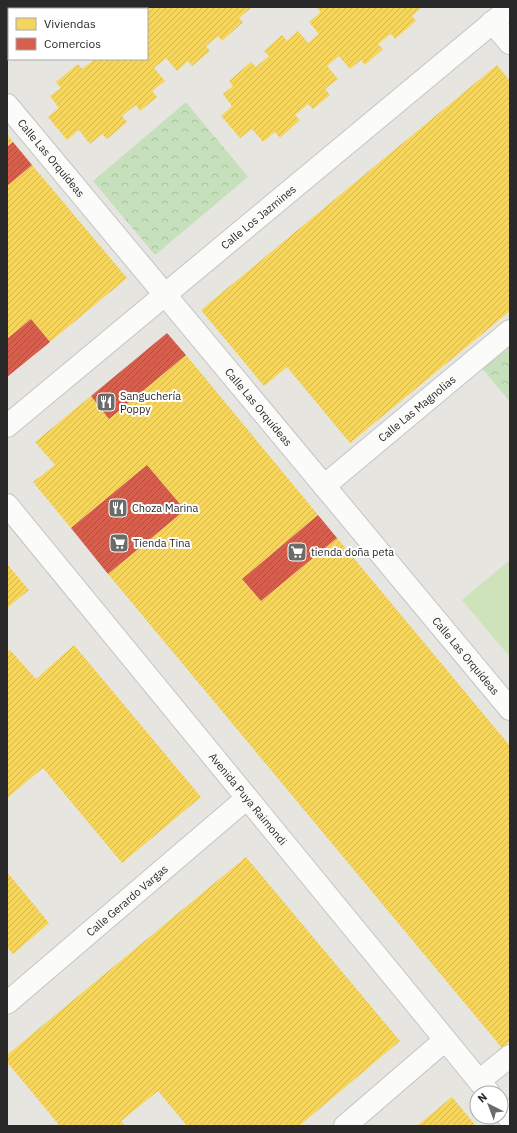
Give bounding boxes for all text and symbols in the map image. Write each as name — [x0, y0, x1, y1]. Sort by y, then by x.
legend — [8, 8, 148, 60]
text: Viviendas — [44, 16, 96, 31]
text: Comercios — [44, 36, 101, 51]
street label: Calle Las Orquídeas — [15, 116, 88, 200]
street label: Calle Los Jazmines — [218, 182, 299, 252]
street label: Calle Las Orquídeas — [222, 365, 295, 449]
street label: Calle Las Magnolias — [375, 372, 459, 445]
place label: Sanguchería Poppy — [120, 389, 181, 416]
restaurant icon: Sanguchería Poppy — [95, 391, 117, 413]
restaurant icon: Choza Marina — [107, 497, 129, 519]
place label: Choza Marina — [132, 501, 199, 515]
supermarket icon: Tienda Tina — [108, 532, 130, 554]
place label: Tienda Tina — [133, 536, 190, 550]
supermarket icon: tienda doña peta — [286, 541, 308, 563]
place label: tienda doña peta — [311, 545, 394, 559]
street label: Calle Las Orquídeas — [429, 614, 502, 698]
street label: Avenida Puya Raimondi — [206, 750, 290, 848]
street label: Calle Gerardo Vargas — [83, 862, 171, 939]
north arrow — [469, 1085, 509, 1125]
text: N — [475, 1090, 490, 1105]

